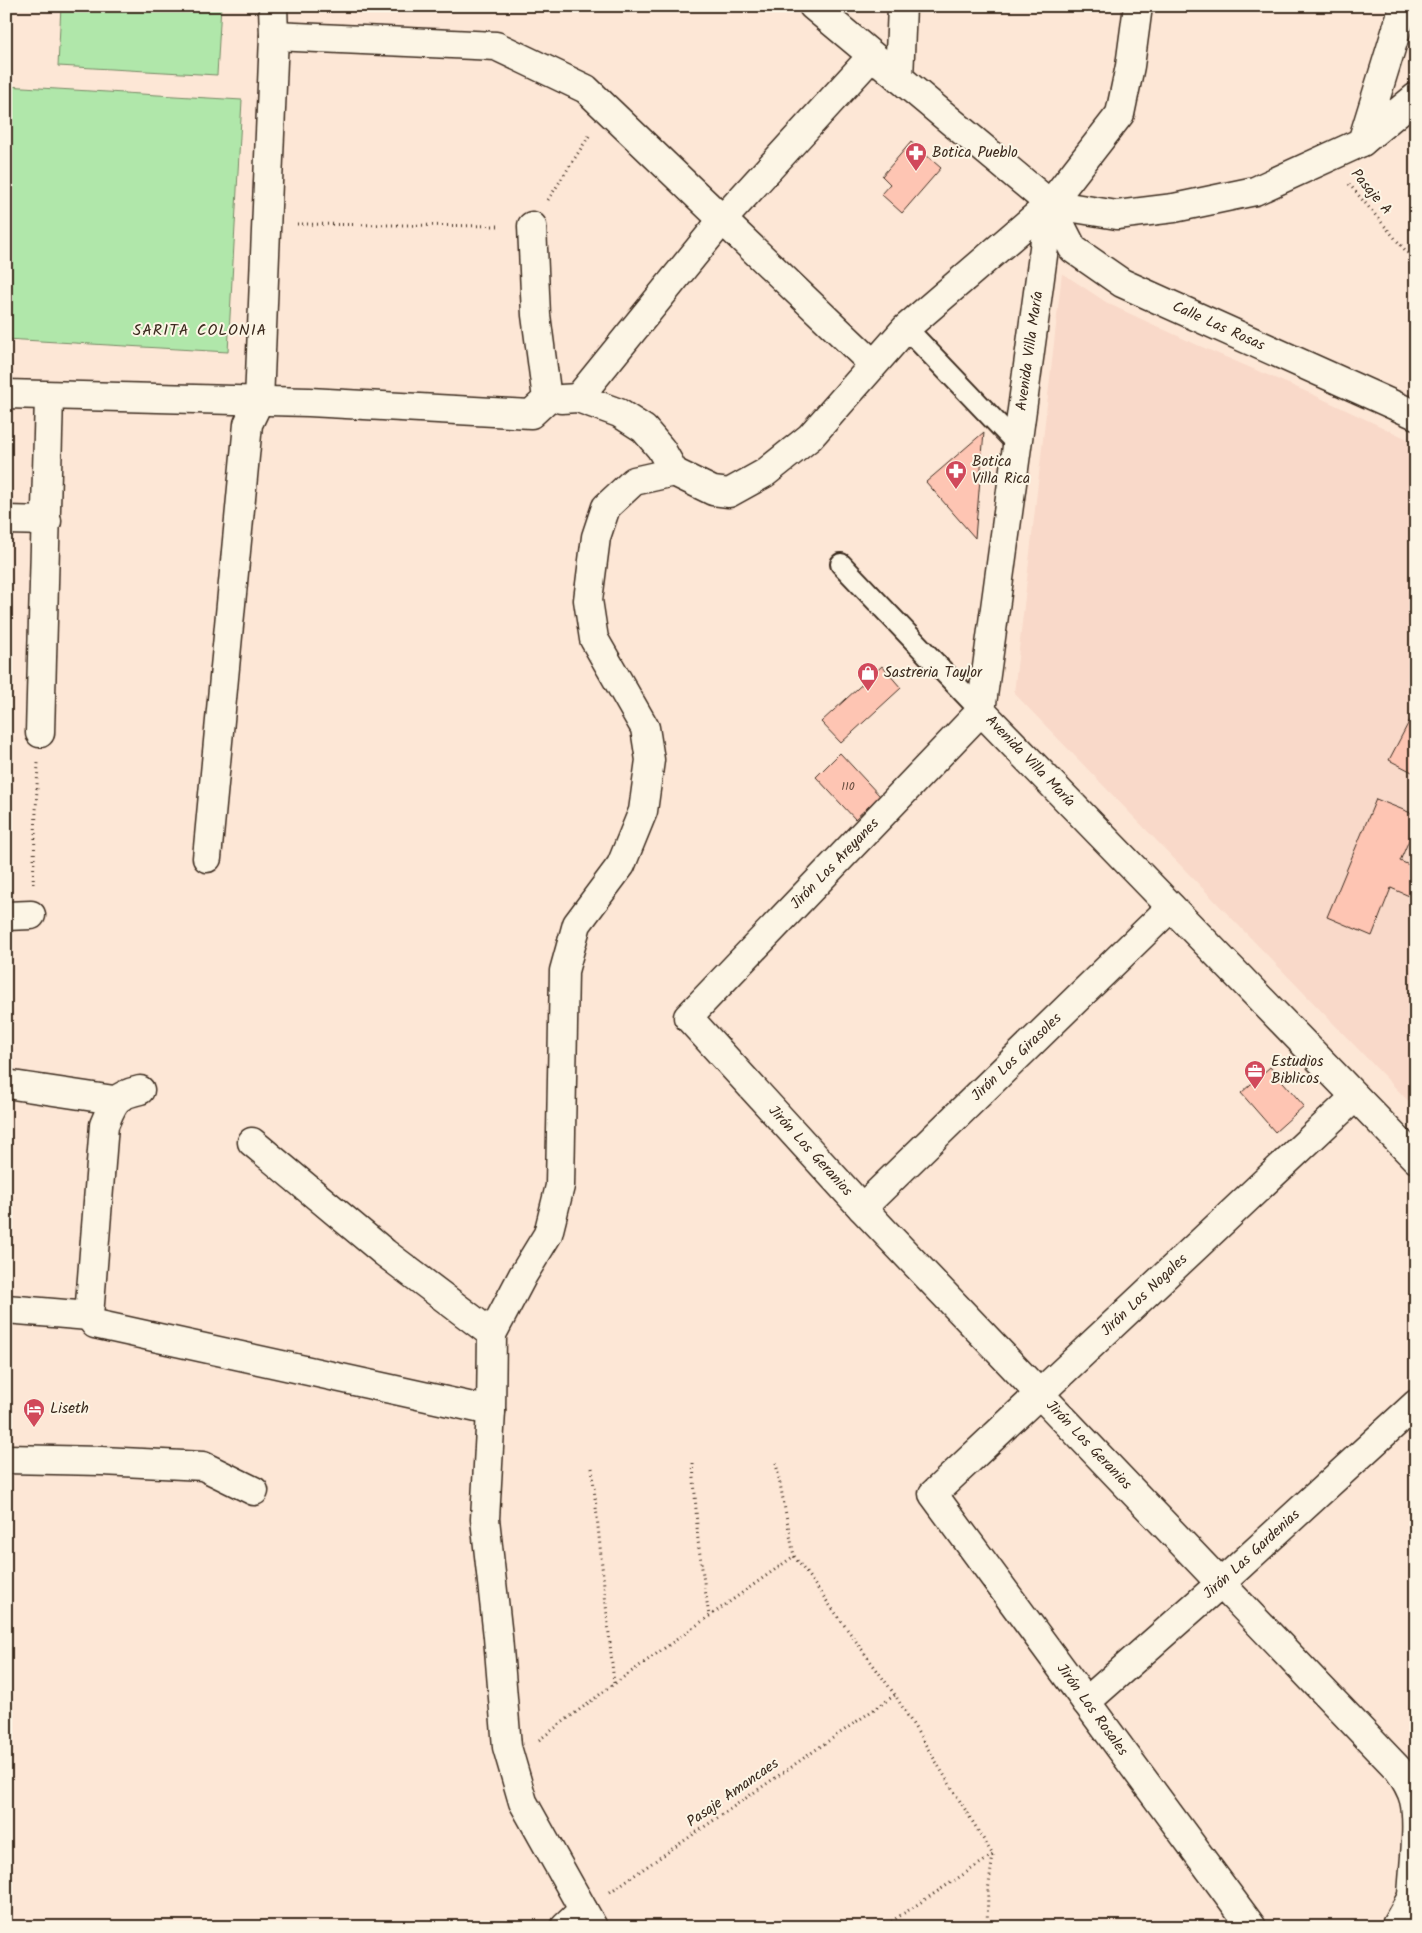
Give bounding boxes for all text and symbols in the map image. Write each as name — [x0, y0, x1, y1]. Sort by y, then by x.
pharmacy icon: Botica Pueblo — [904, 141, 928, 172]
place label: Botica Pueblo — [932, 141, 1018, 165]
street label: Pasaje A — [1344, 163, 1398, 221]
street label: Avenida Villa María — [1010, 290, 1050, 412]
street label: Calle Las Rosas — [1168, 295, 1269, 358]
district label: SARITA COLONIA — [133, 318, 267, 343]
place label: Botica Villa Rica — [972, 450, 1030, 491]
pharmacy icon: Botica Villa Rica — [944, 459, 968, 490]
shop icon: Sastreria Taylor — [856, 661, 880, 692]
place label: Sastreria Taylor — [884, 661, 983, 685]
street label: Avenida Villa María — [979, 710, 1081, 813]
house number: 110 — [841, 777, 855, 796]
street label: Jirón Los Areyanes — [785, 812, 886, 915]
street label: Jirón Los Girasoles — [966, 1007, 1068, 1107]
place label: Estudios Biblicos — [1271, 1050, 1324, 1091]
office icon: Estudios Biblicos — [1243, 1059, 1267, 1090]
street label: Jirón Los Geranios — [762, 1100, 859, 1203]
street label: Jirón Los Nogales — [1095, 1248, 1194, 1342]
street label: Jirón Los Geranios — [1040, 1395, 1138, 1496]
hotel icon: Liseth — [22, 1397, 46, 1428]
place label: Liseth — [50, 1397, 89, 1421]
street label: Jirón Las Gardenias — [1198, 1503, 1306, 1605]
street label: Jirón Los Rosales — [1050, 1659, 1134, 1762]
street label: Pasaje Amancaes — [682, 1752, 785, 1834]

